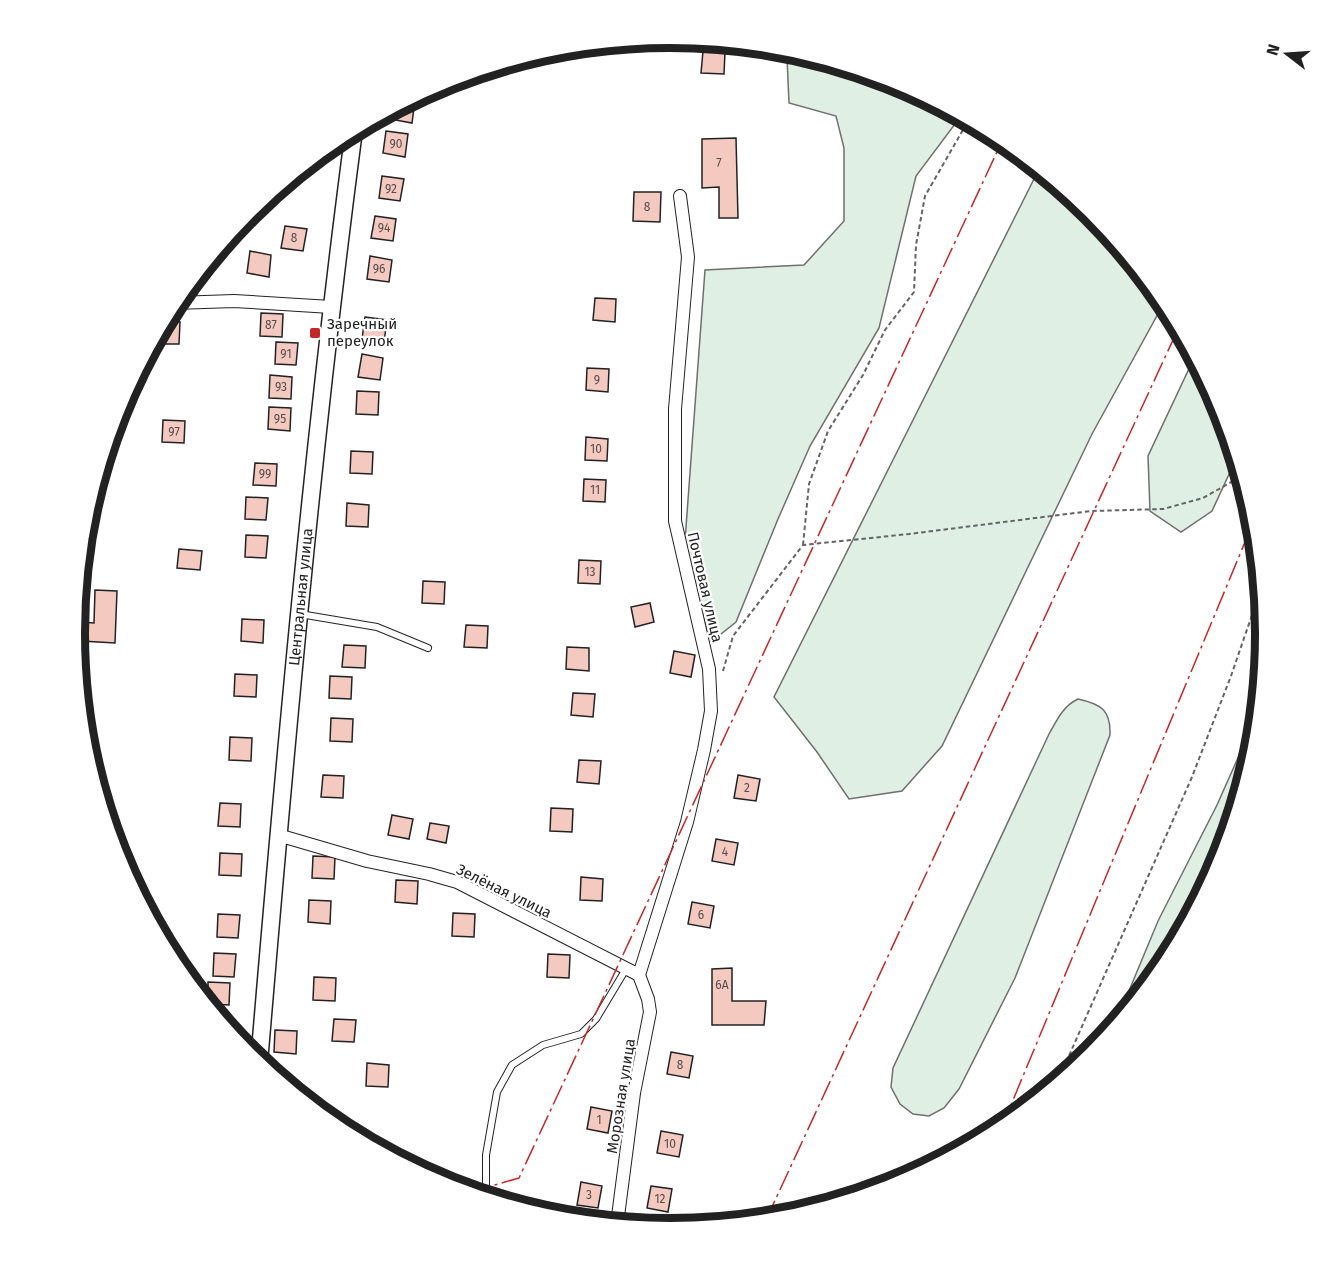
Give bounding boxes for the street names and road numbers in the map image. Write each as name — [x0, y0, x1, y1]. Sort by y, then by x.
street label: Центральная улица — [285, 527, 317, 667]
street label: Почтовая улица — [684, 530, 726, 644]
street label: Зелёная улица — [453, 860, 555, 922]
street label: Морозная улица — [603, 1037, 639, 1155]

